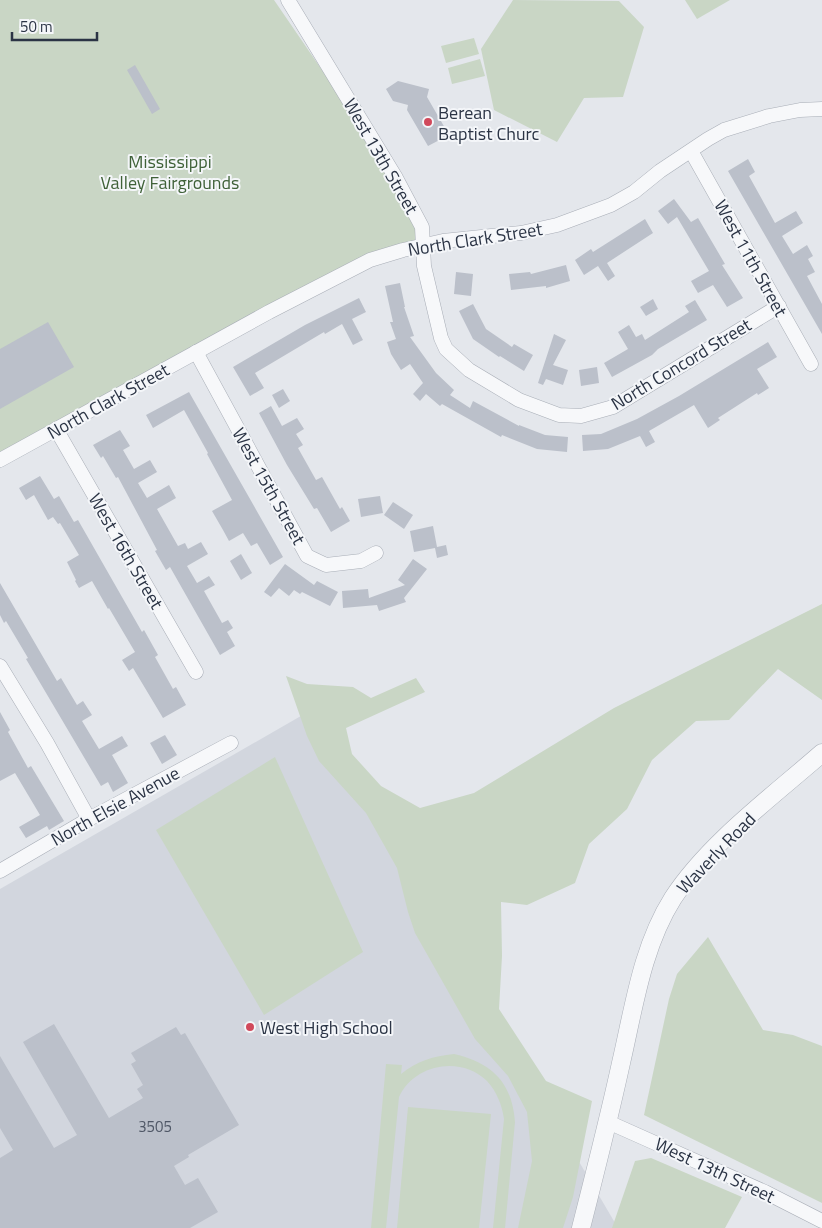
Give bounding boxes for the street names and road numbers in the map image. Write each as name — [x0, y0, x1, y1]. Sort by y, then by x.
street label: West 13th Street — [337, 93, 425, 220]
street label: West 11th Street — [708, 195, 795, 322]
street label: North Clark Street — [406, 215, 545, 263]
street label: North Concord Street — [606, 311, 757, 417]
street label: North Clark Street — [42, 356, 175, 446]
street label: West 15th Street — [226, 423, 313, 550]
street label: West 16th Street — [82, 488, 170, 615]
street label: North Elsie Avenue — [46, 759, 184, 853]
street label: Waverly Road — [670, 806, 762, 900]
street label: West 13th Street — [650, 1130, 780, 1210]

